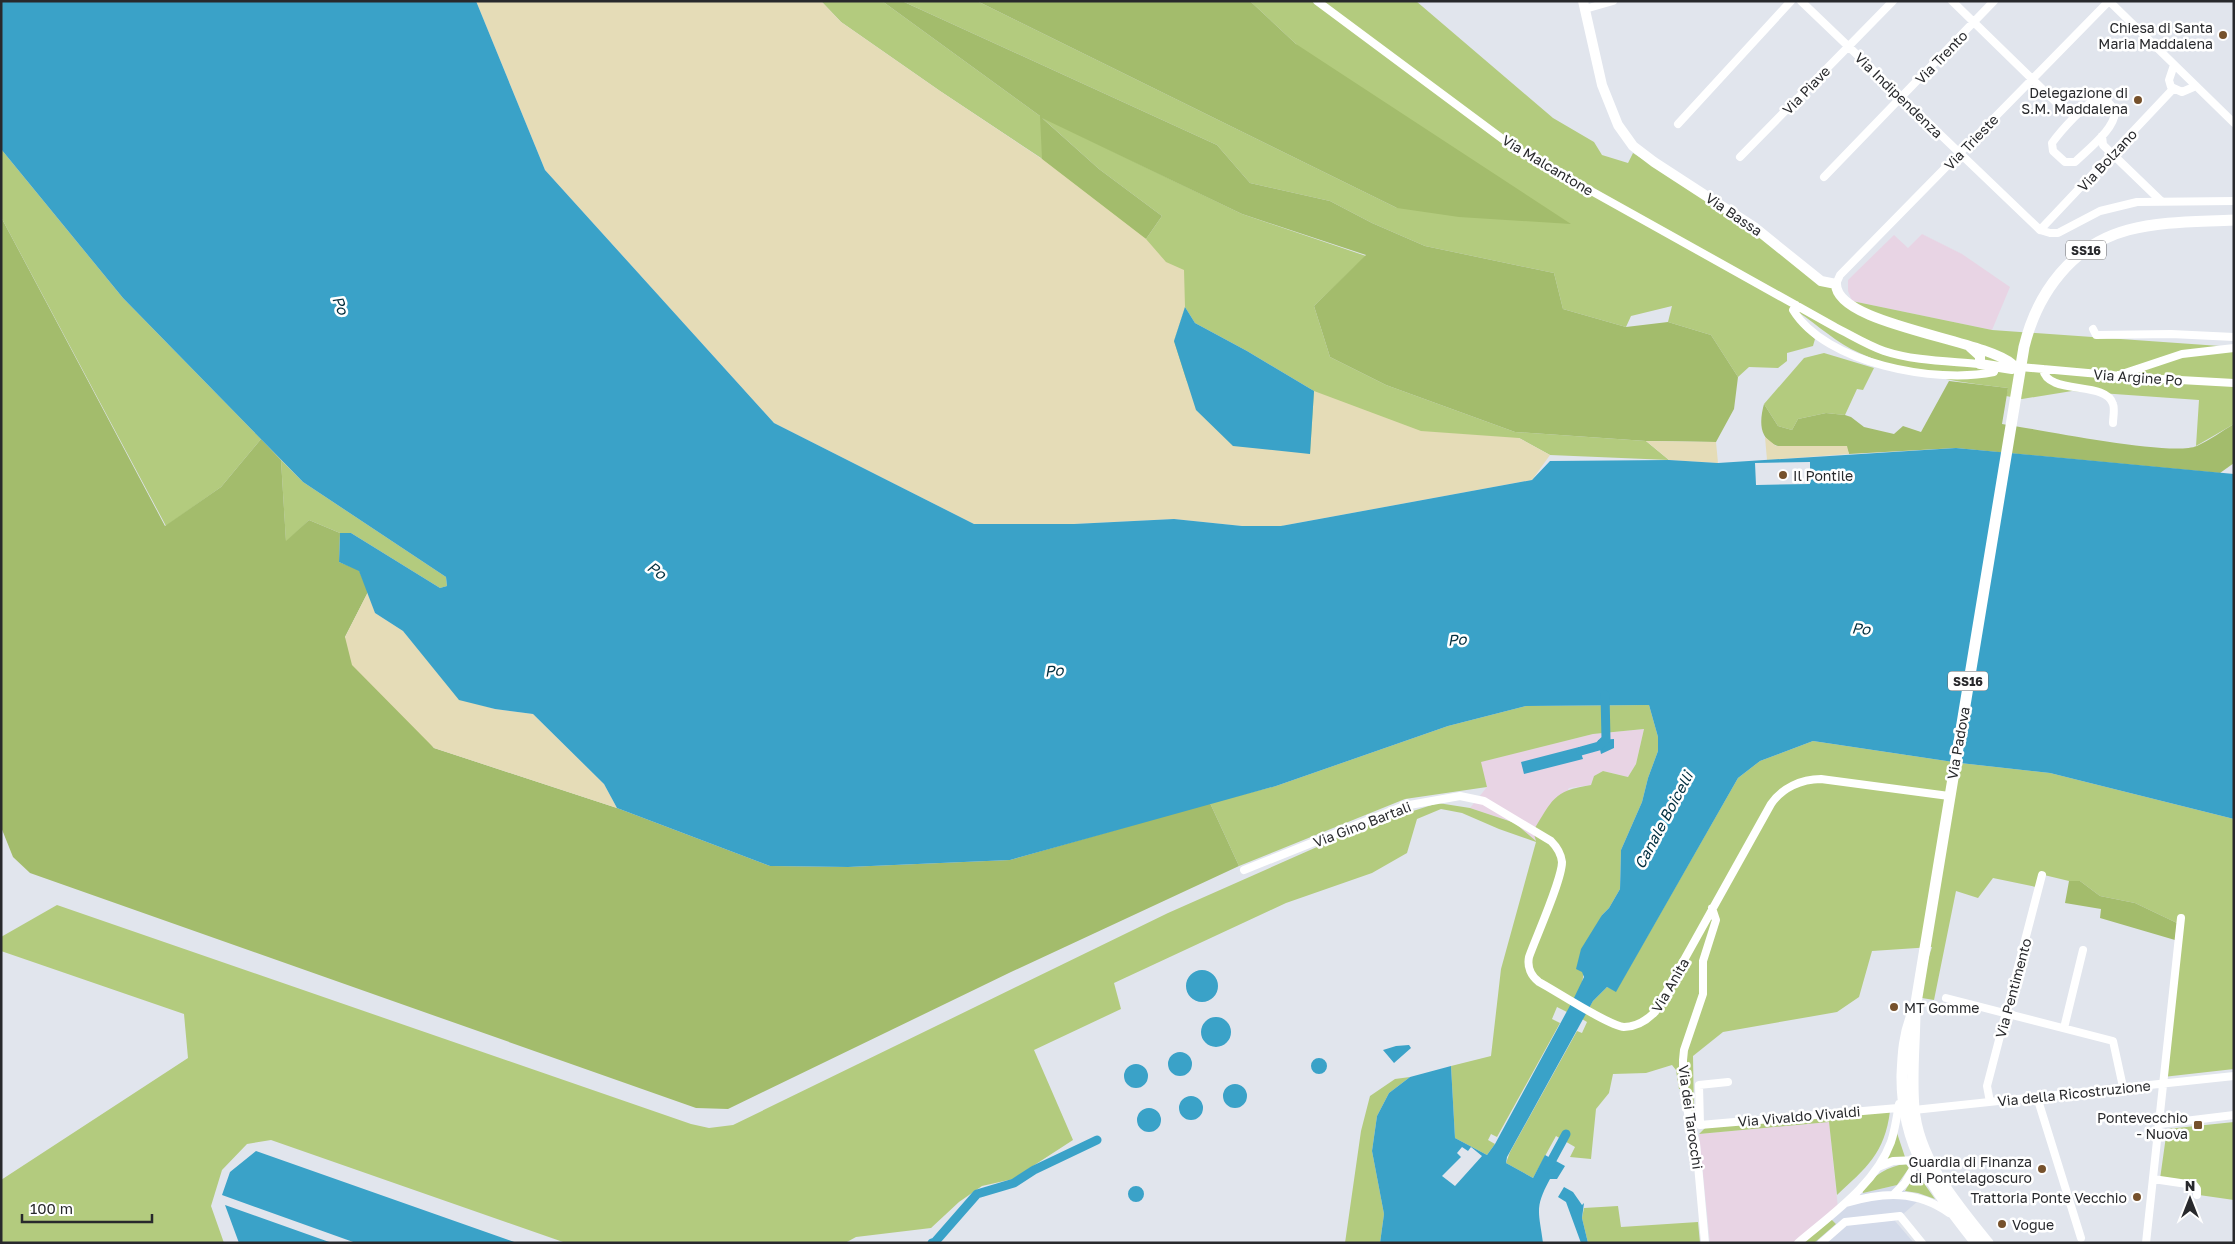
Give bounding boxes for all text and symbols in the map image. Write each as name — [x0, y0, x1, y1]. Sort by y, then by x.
place label: Chiesa di Santa Maria Maddalena — [2098, 19, 2213, 52]
street label: Via Trento — [1911, 27, 1971, 87]
marker: Chiesa di Santa Maria Maddalena — [2217, 29, 2229, 41]
street label: Via Indipendenza — [1852, 49, 1946, 141]
street label: Via Piave — [1779, 62, 1833, 118]
place label: Delegazione di S.M. Maddalena — [2021, 84, 2128, 117]
marker: Delegazione di S.M. Maddalena — [2132, 94, 2144, 106]
street label: Via Trieste — [1940, 111, 2002, 173]
street label: Via Bolzano — [2074, 125, 2140, 195]
street label: Via Malcantone — [1499, 131, 1597, 199]
street label: Via Bassa — [1702, 189, 1766, 239]
road number: SS16 — [2066, 240, 2106, 260]
water label: Po — [329, 293, 353, 318]
street label: Via Argine Po — [2093, 365, 2183, 389]
place label: Il Pontile — [1793, 467, 1853, 484]
marker: Il Pontile — [1777, 469, 1789, 481]
water label: Po — [644, 557, 671, 583]
water label: Po — [1851, 618, 1872, 638]
water label: Po — [1447, 629, 1468, 649]
water label: Po — [1044, 660, 1065, 680]
road number: SS16 — [1948, 671, 1988, 690]
street label: Via Padova — [1943, 705, 1973, 781]
water label: Canale Boicelli — [1630, 767, 1697, 871]
street label: Via Gino Bartali — [1311, 798, 1413, 850]
street label: Via Pentimento — [1992, 936, 2034, 1040]
street label: Via Anita — [1648, 955, 1692, 1015]
place label: MT Gomme — [1904, 999, 1979, 1016]
marker: MT Gomme — [1888, 1001, 1900, 1013]
street label: Via dei Tarocchi — [1675, 1064, 1707, 1170]
street label: Via della Ricostruzione — [1997, 1077, 2151, 1109]
street label: Via Vivaldo Vivaldi — [1737, 1102, 1861, 1130]
place label: Pontevecchio - Nuova — [2097, 1109, 2188, 1142]
marker: Pontevecchio - Nuova — [2192, 1119, 2204, 1131]
place label: Guardia di Finanza di Pontelagoscuro — [1909, 1153, 2032, 1186]
marker: Guardia di Finanza di Pontelagoscuro — [2036, 1163, 2048, 1175]
north arrow — [2165, 1174, 2215, 1224]
text: N — [2185, 1177, 2195, 1194]
place label: Trattoria Ponte Vecchio — [1971, 1189, 2127, 1206]
marker: Trattoria Ponte Vecchio — [2131, 1191, 2143, 1203]
scale bar — [22, 1192, 152, 1224]
text: 100 m — [30, 1199, 73, 1217]
place label: Vogue — [2012, 1216, 2054, 1233]
marker: Vogue — [1996, 1218, 2008, 1230]

